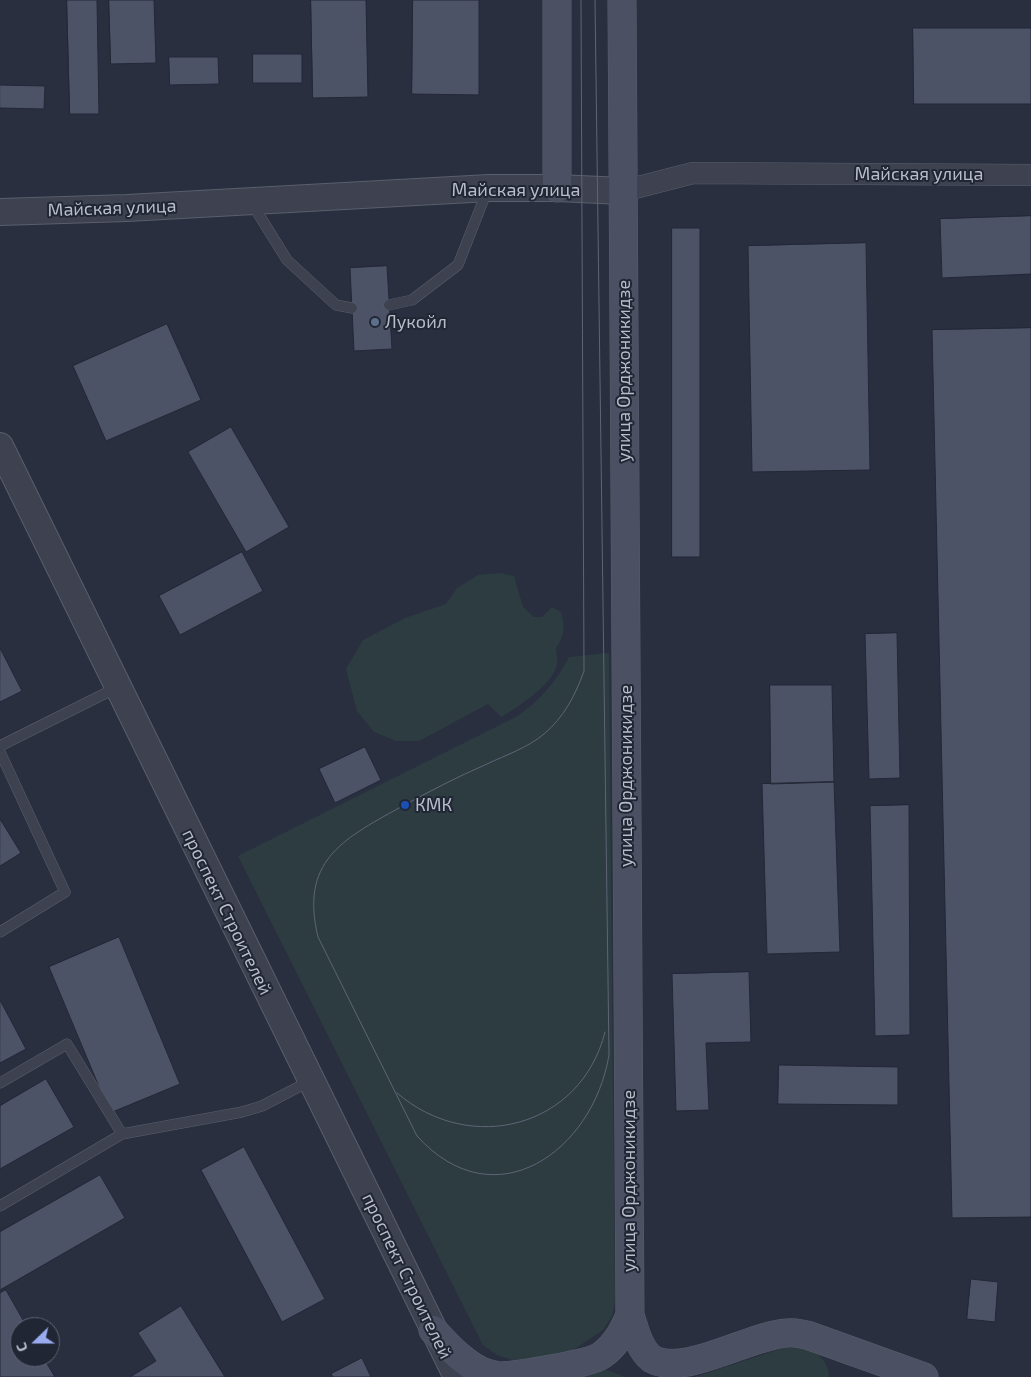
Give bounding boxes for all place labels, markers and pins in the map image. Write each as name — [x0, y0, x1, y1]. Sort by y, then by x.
place label: Лукойл — [385, 311, 447, 333]
marker: Лукойл — [369, 316, 381, 328]
place label: КМК — [415, 794, 452, 816]
marker: КМК — [399, 799, 411, 811]

